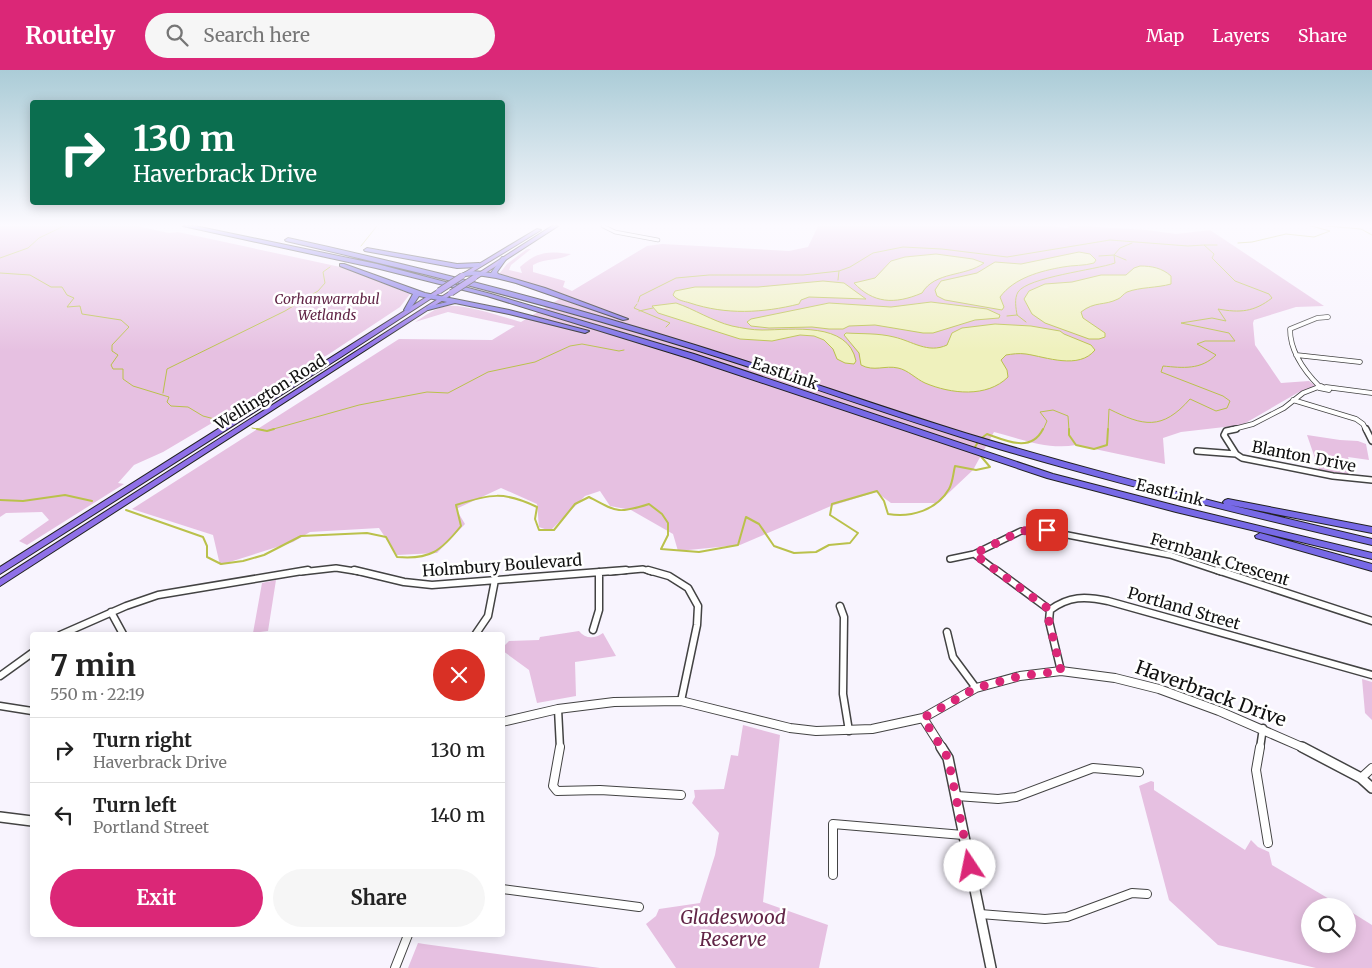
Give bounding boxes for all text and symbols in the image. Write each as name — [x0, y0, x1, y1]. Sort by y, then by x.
search box — [145, 13, 495, 58]
text: Routely — [25, 20, 115, 51]
icon: search — [163, 21, 191, 49]
text: Search here — [203, 23, 310, 47]
text: Map — [1146, 24, 1184, 47]
text: Layers — [1212, 24, 1270, 47]
text: Share — [1298, 24, 1347, 47]
text: 130 m — [133, 117, 235, 161]
icon: right — [50, 120, 115, 185]
text: Haverbrack Drive — [133, 160, 317, 188]
park label: Corhanwarrabul Wetlands — [274, 290, 380, 324]
street label: Wellington Road — [210, 350, 330, 435]
street label: EastLink — [749, 352, 822, 394]
street label: Blanton Drive — [1250, 436, 1358, 476]
street label: EastLink — [1134, 474, 1207, 510]
pin — [1026, 509, 1068, 551]
icon: arrive — [1033, 516, 1061, 544]
street label: Fernbank Crescent — [1148, 528, 1293, 590]
street label: Holmbury Boulevard — [421, 549, 583, 581]
street label: Portland Street — [1125, 582, 1243, 634]
text: 7 min — [50, 646, 136, 684]
button: close — [433, 649, 485, 701]
street label: Haverbrack Drive — [1132, 655, 1290, 731]
text: 550 m · 22:19 — [50, 684, 145, 704]
text: Turn right — [93, 728, 192, 752]
icon: right — [50, 736, 78, 764]
text: 130 m — [431, 738, 485, 762]
text: Haverbrack Drive — [93, 752, 227, 772]
text: Turn left — [93, 793, 177, 817]
icon: left — [50, 801, 78, 829]
text: 140 m — [430, 803, 485, 827]
text: Portland Street — [93, 817, 209, 837]
position arrow — [943, 839, 995, 891]
button: Exit — [50, 869, 263, 927]
button: Share — [273, 869, 485, 927]
map controls — [1301, 898, 1356, 953]
button: search — [1301, 898, 1356, 953]
park label: Gladeswood Reserve — [680, 905, 786, 951]

